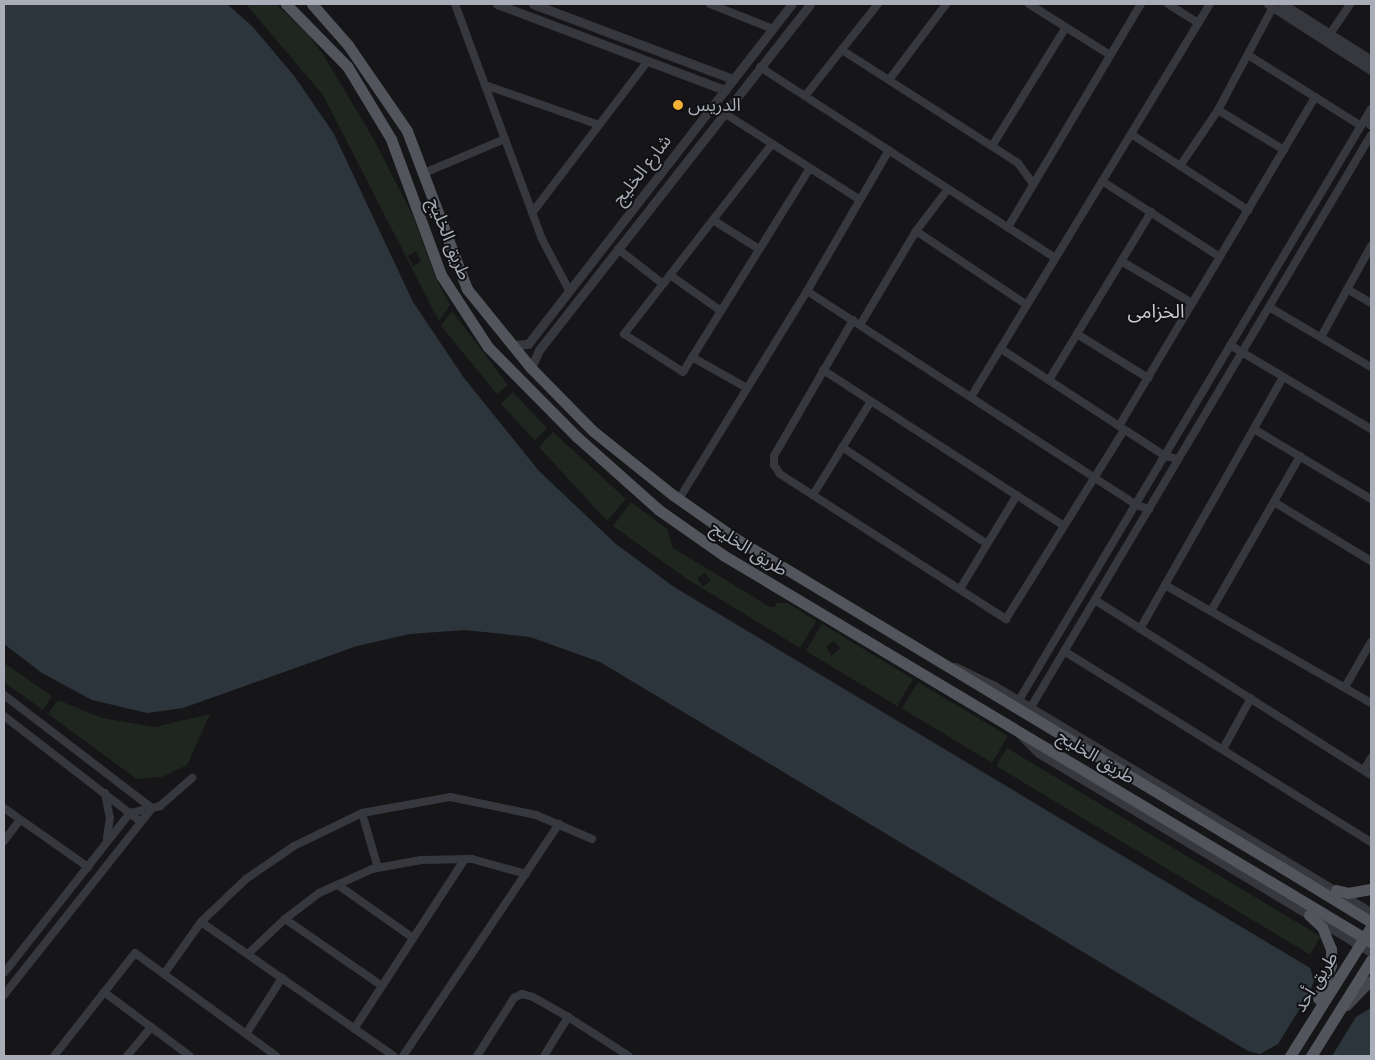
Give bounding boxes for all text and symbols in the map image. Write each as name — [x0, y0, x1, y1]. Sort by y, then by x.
place label: الدريس — [688, 94, 741, 116]
marker: الدريس — [672, 99, 684, 111]
street label: شارع الخليج — [608, 131, 676, 209]
street label: طريق الخليج — [423, 195, 475, 283]
district label: الخزامى — [1127, 301, 1185, 323]
street label: طريق الخليج — [706, 517, 792, 581]
street label: طريق الخليج — [1053, 725, 1139, 789]
street label: طريق أحد — [1289, 948, 1343, 1016]

